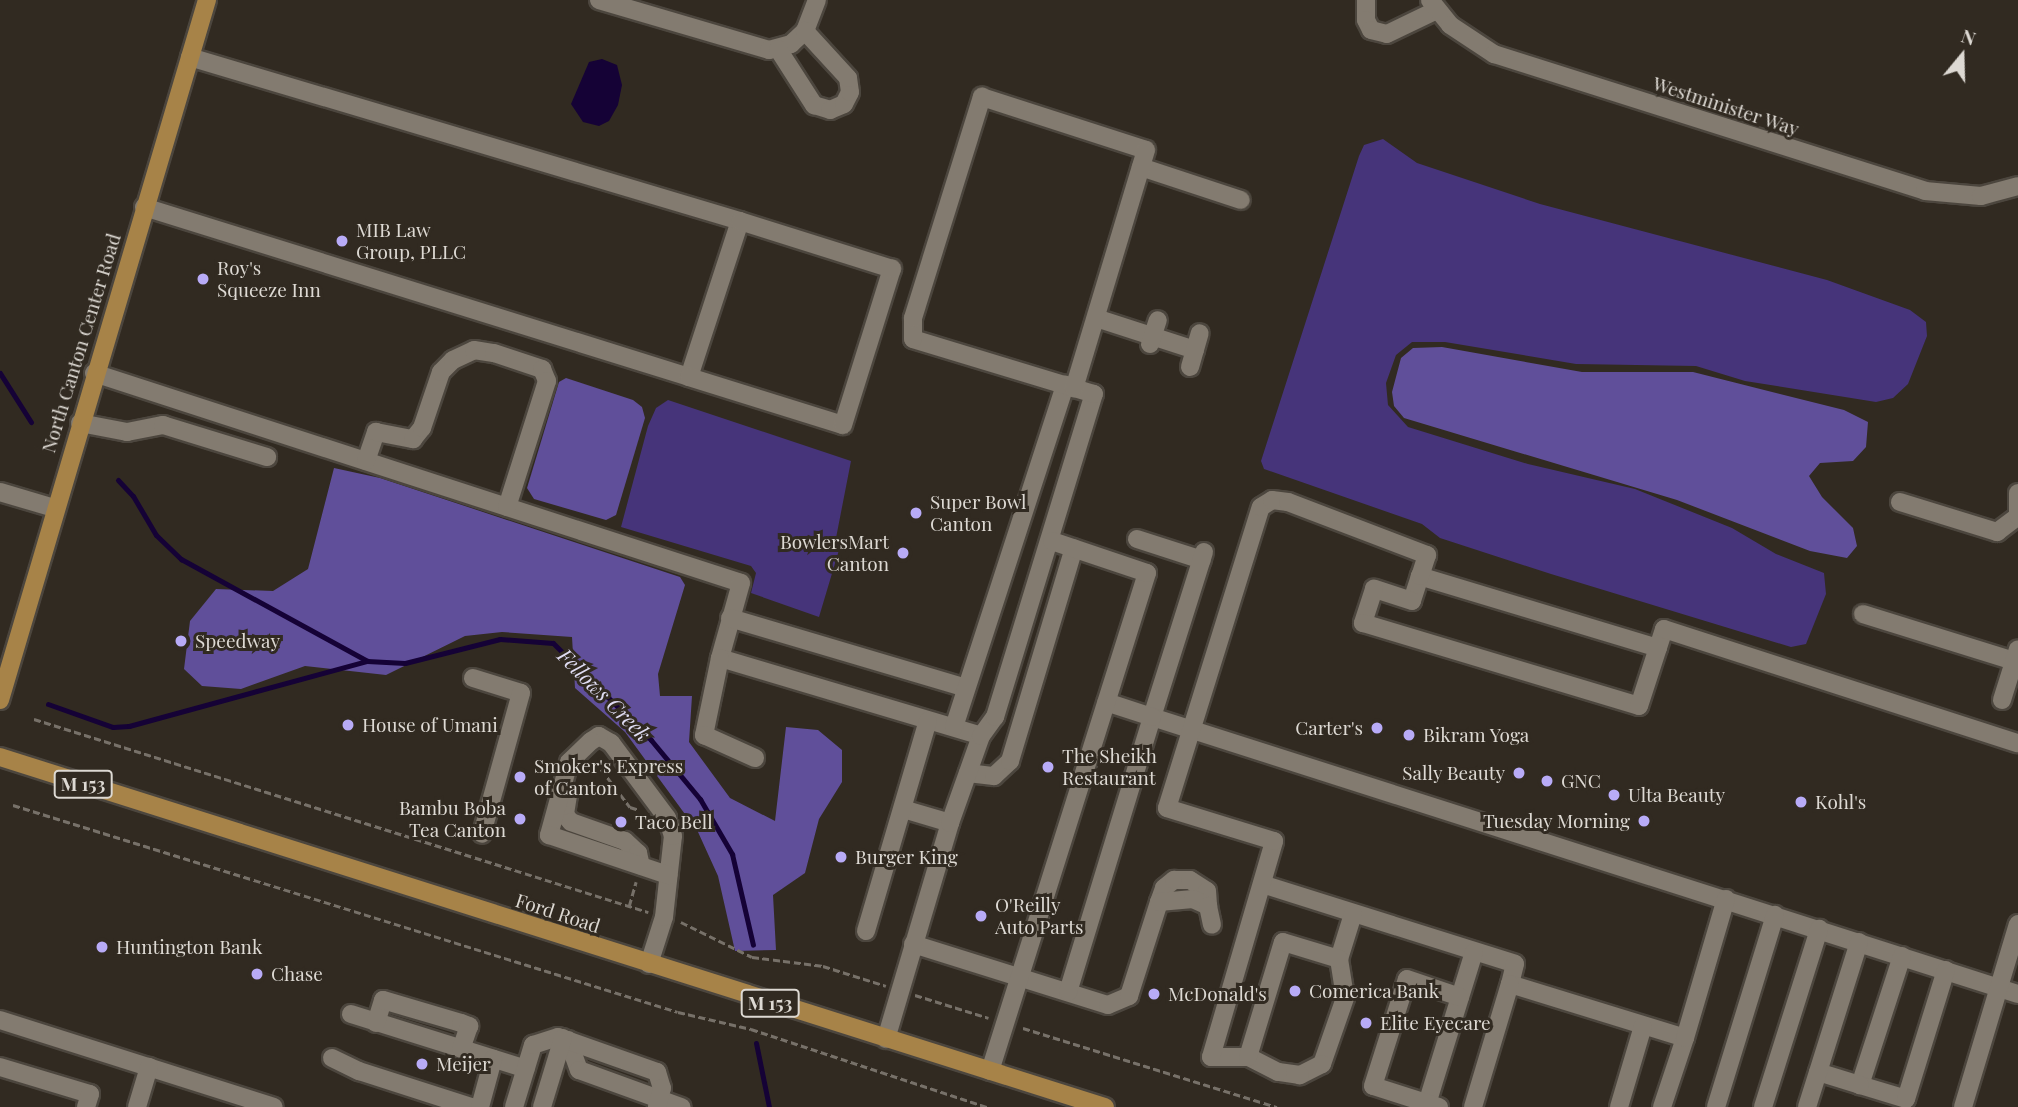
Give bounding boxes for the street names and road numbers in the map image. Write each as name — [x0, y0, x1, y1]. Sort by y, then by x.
street label: Westminister Way — [1650, 71, 1802, 141]
street label: North Canton Center Road — [37, 230, 125, 456]
road number: M 153 — [53, 770, 113, 798]
street label: Ford Road — [513, 889, 603, 937]
road number: M 153 — [740, 988, 800, 1018]

